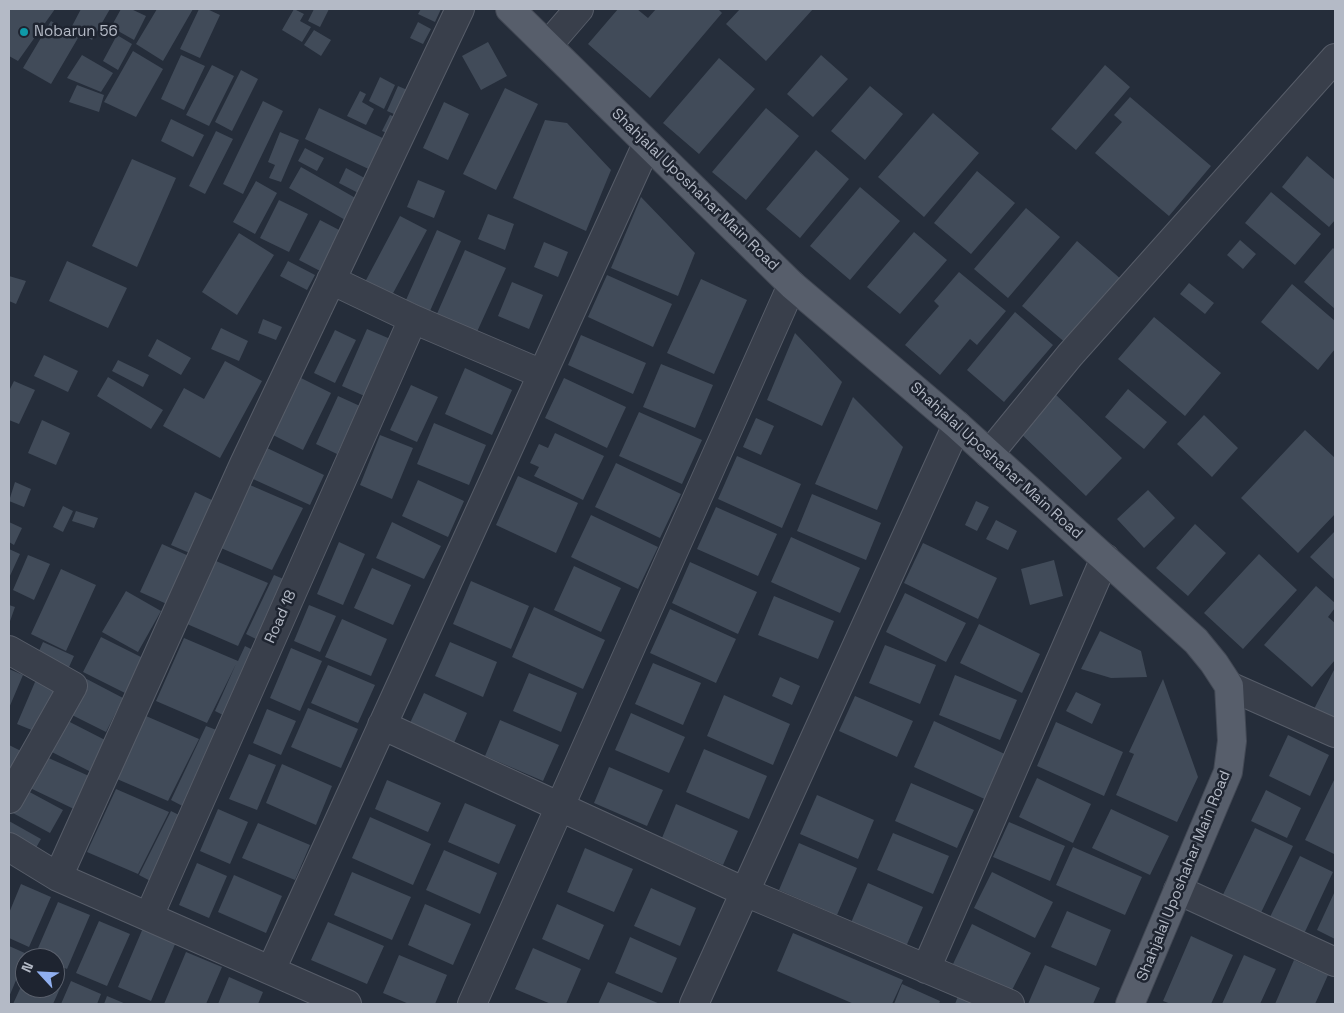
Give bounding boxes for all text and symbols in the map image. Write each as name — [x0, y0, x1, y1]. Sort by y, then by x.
place label: Nobarun 56 — [34, 23, 118, 41]
marker: Nobarun 56 — [18, 26, 30, 38]
street label: Shahjalal Uposhahar Main Road — [608, 105, 782, 275]
street label: Shahjalal Uposhahar Main Road — [906, 379, 1086, 543]
street label: Road 18 — [261, 588, 301, 646]
street label: Shahjalal Uposhahar Main Road — [1133, 768, 1235, 984]
north arrow — [15, 948, 65, 998]
text: N — [17, 959, 37, 975]

